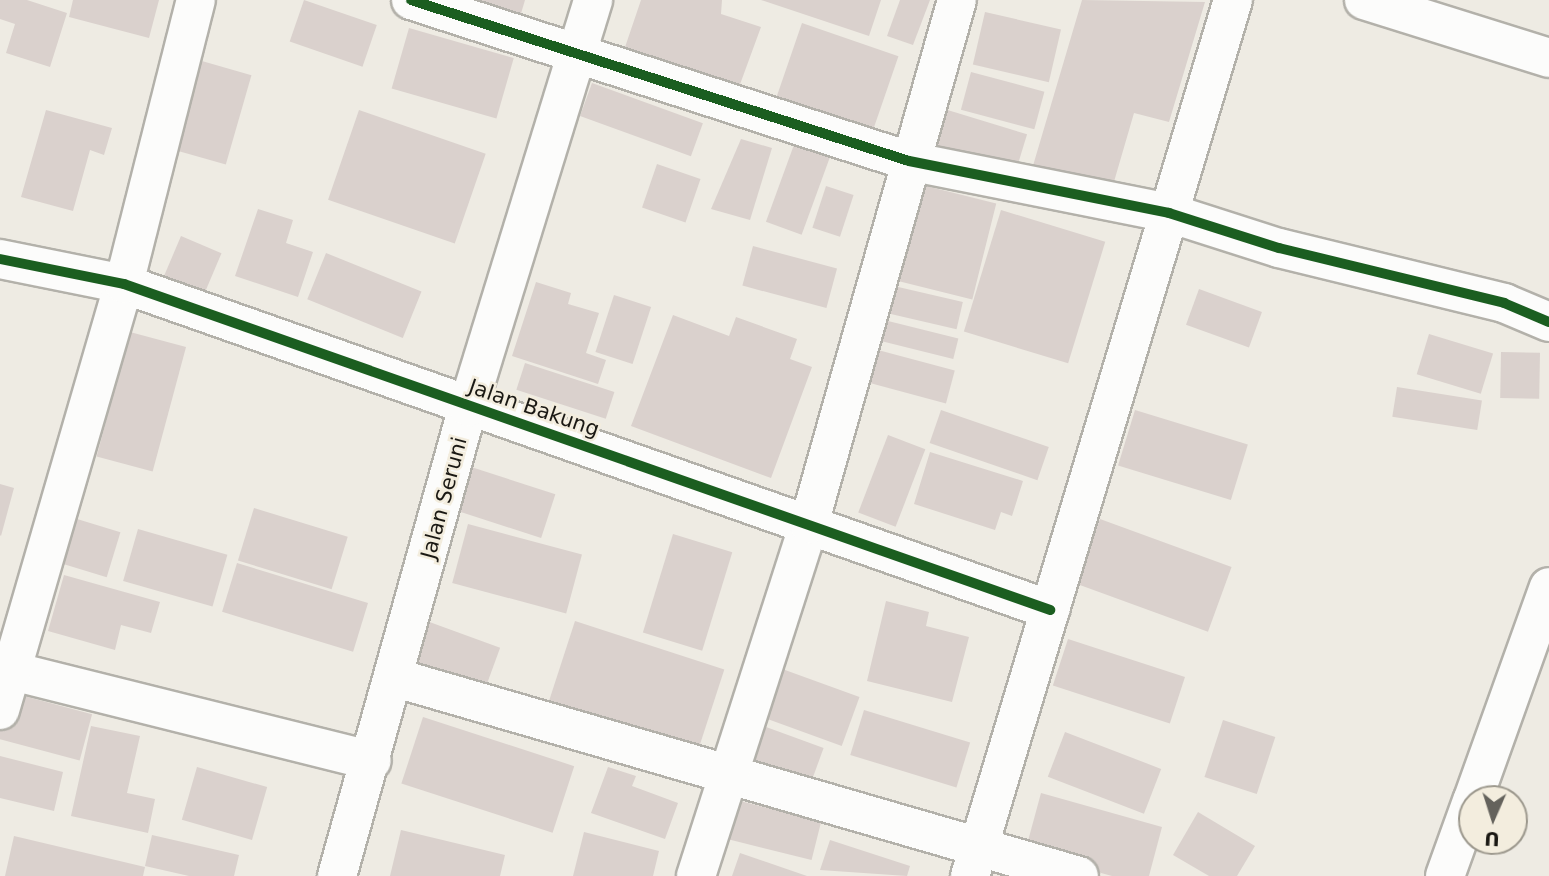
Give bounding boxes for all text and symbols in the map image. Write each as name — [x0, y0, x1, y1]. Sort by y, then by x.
street label: Jalan Bakung — [465, 374, 603, 442]
street label: Jalan Seruni — [416, 434, 472, 562]
north arrow — [1458, 785, 1528, 855]
text: U — [1484, 828, 1500, 850]

